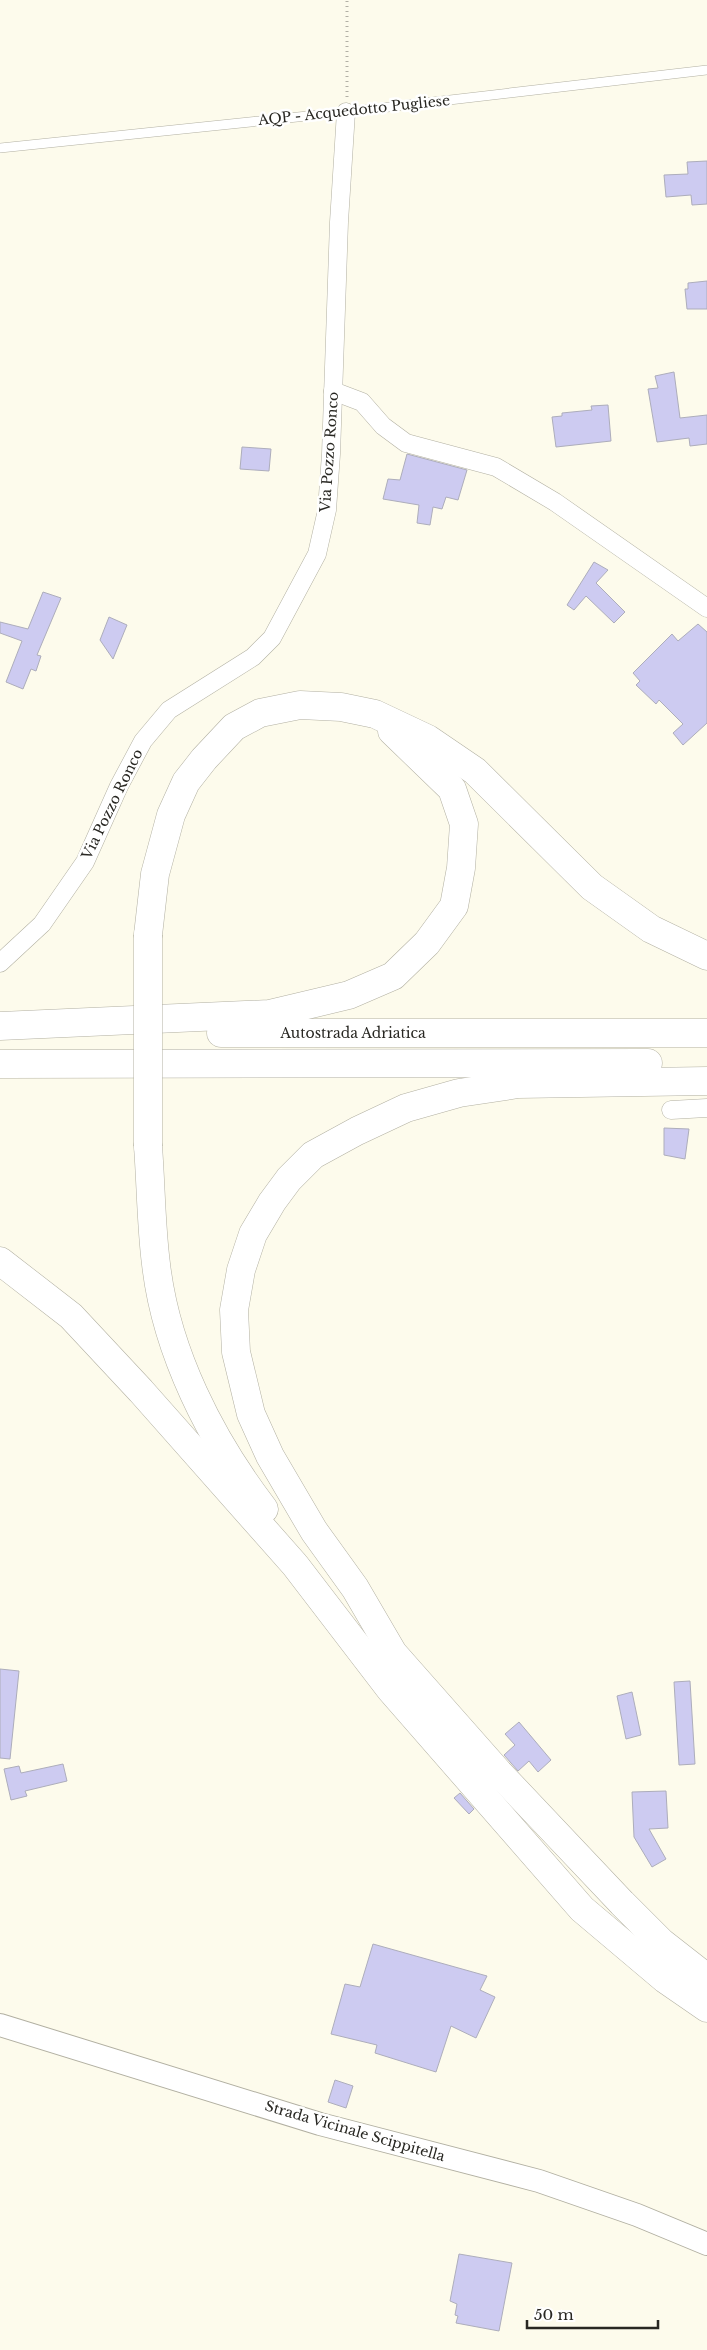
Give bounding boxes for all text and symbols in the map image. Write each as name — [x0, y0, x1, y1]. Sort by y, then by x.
street label: AQP - Acquedotto Pugliese — [256, 91, 451, 129]
street label: Via Pozzo Ronco — [316, 391, 342, 514]
street label: Via Pozzo Ronco — [77, 746, 147, 863]
street label: Autostrada Adriatica — [279, 1024, 426, 1042]
street label: Strada Vicinale Scippitella — [263, 2097, 447, 2165]
scale bar — [527, 2298, 658, 2330]
text: 50 m — [534, 2305, 574, 2324]

